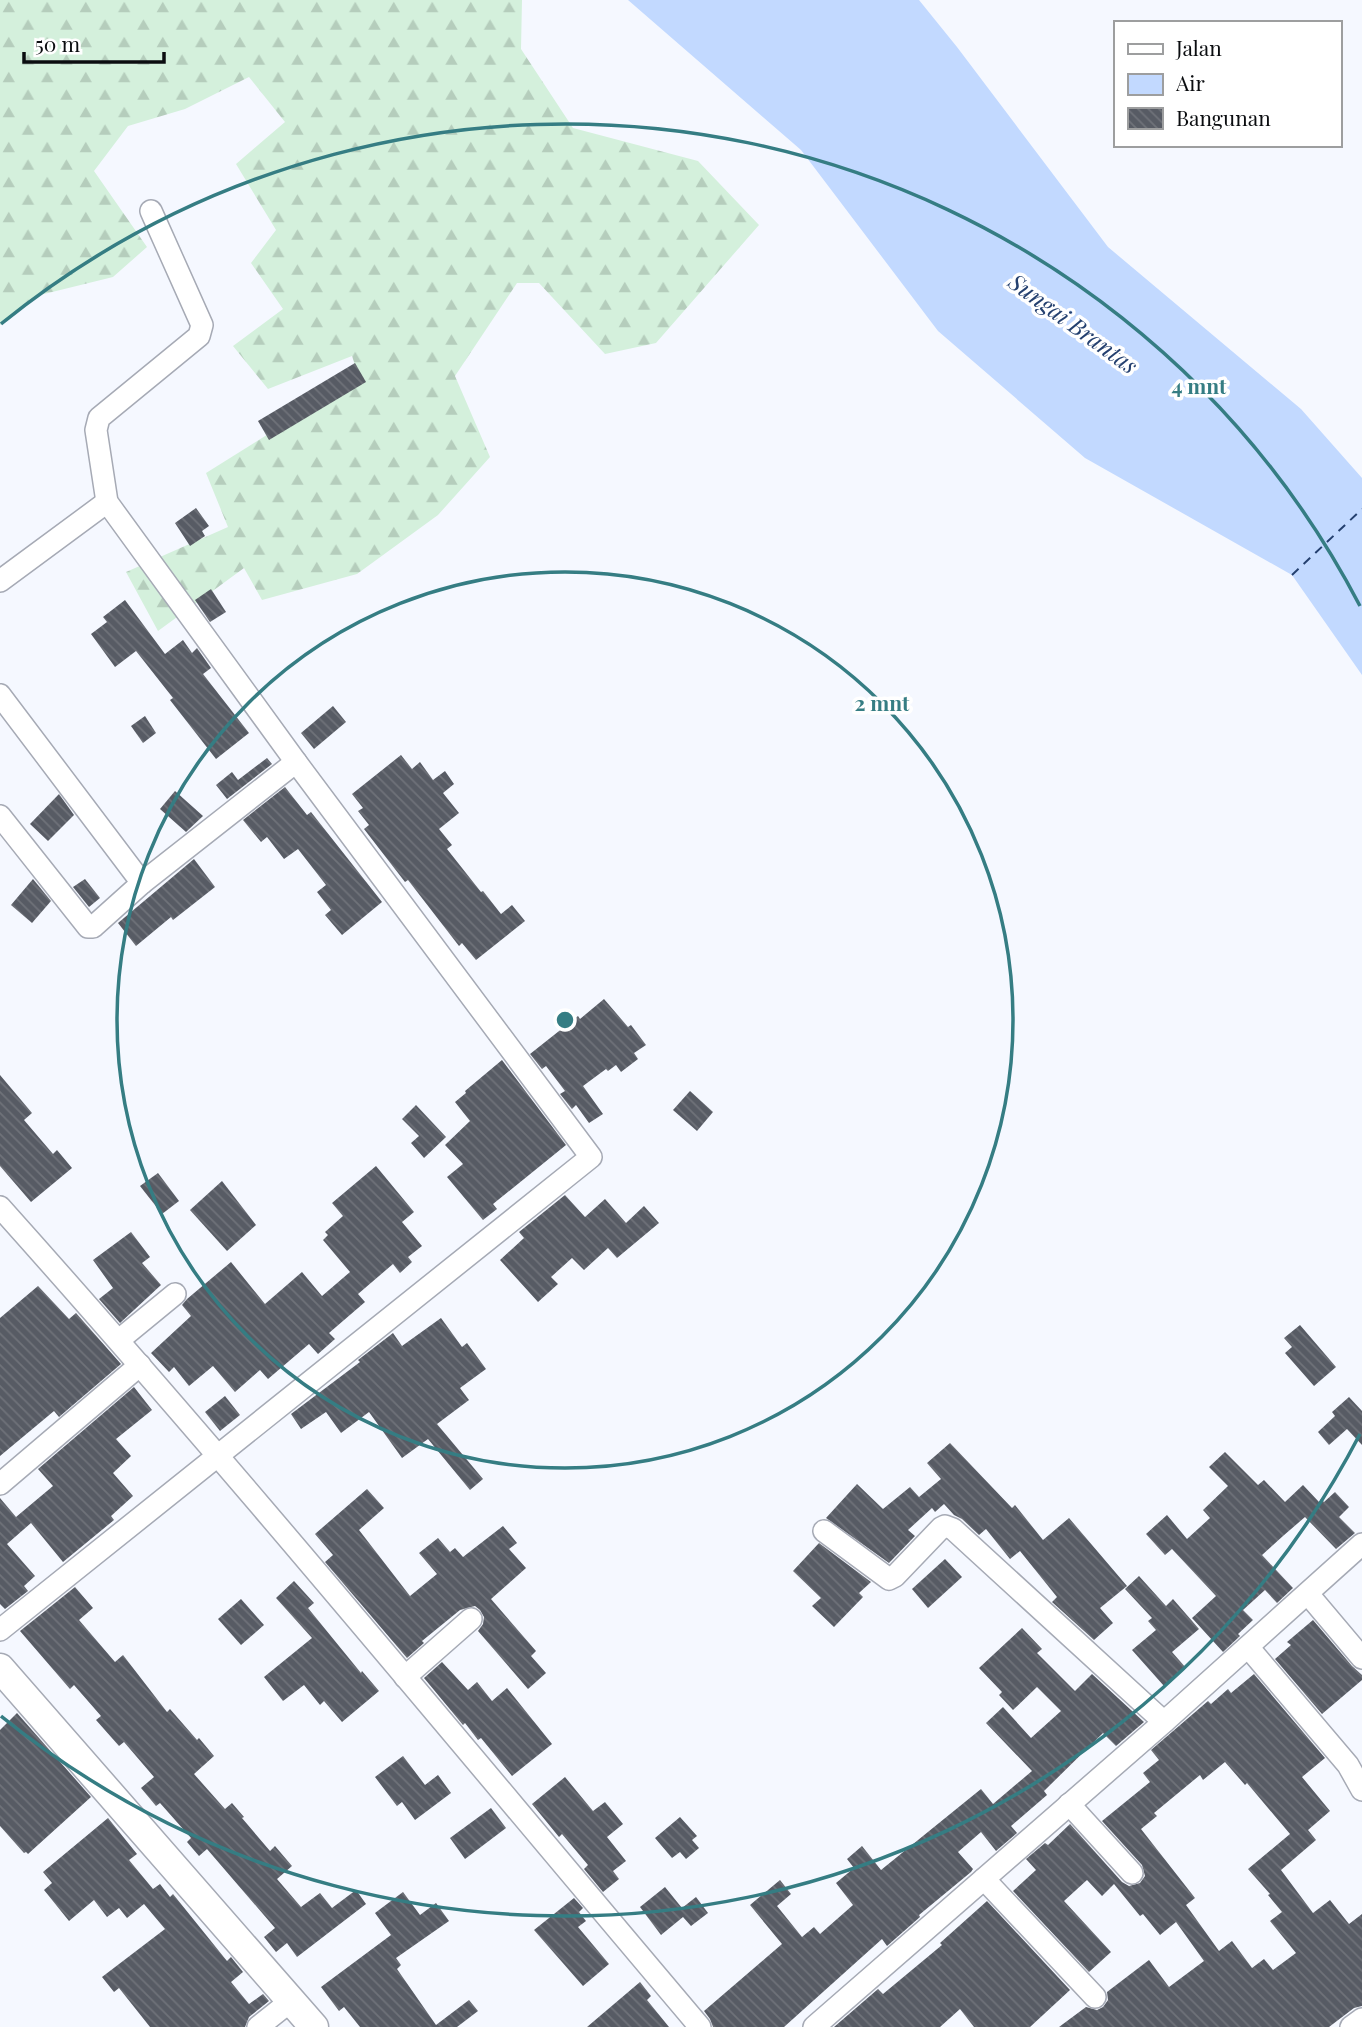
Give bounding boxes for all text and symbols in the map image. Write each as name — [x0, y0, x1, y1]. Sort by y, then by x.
scale bar — [24, 21, 164, 65]
legend — [1114, 21, 1341, 147]
text: 50 m — [35, 29, 81, 57]
text: Jalan — [1175, 33, 1222, 61]
text: Air — [1175, 68, 1205, 96]
text: Bangunan — [1176, 103, 1271, 131]
water label: Sungai Brantas — [1002, 265, 1145, 380]
text: 4 mnt — [1171, 371, 1227, 399]
text: 2 mnt — [855, 688, 910, 716]
centre of rings — [553, 1008, 577, 1032]

